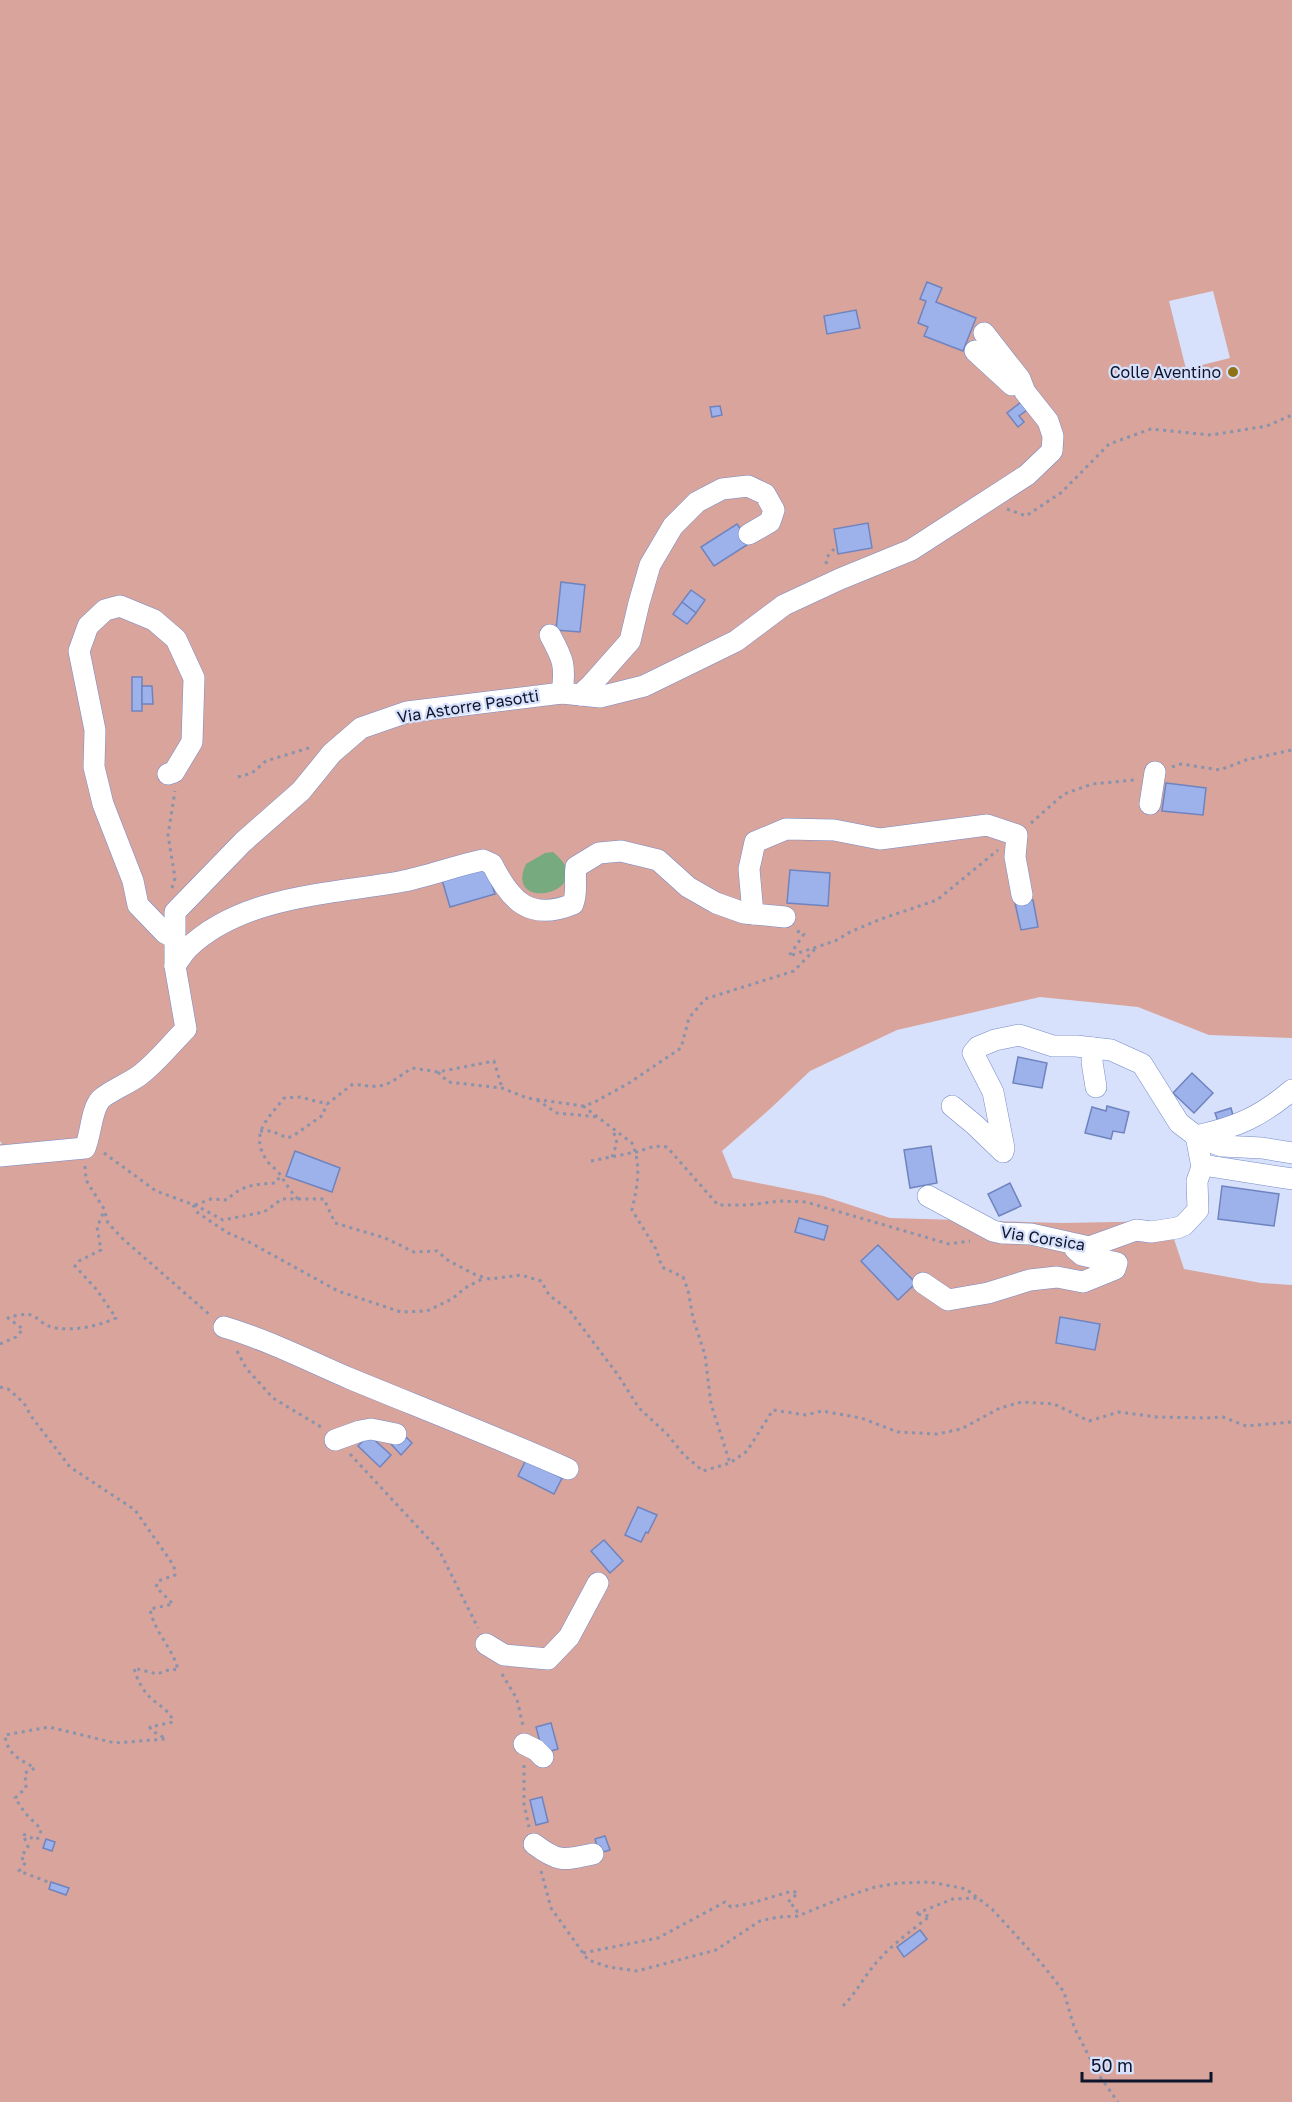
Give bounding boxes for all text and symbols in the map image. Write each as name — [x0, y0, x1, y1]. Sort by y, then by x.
place label: Colle Aventino — [1110, 362, 1221, 382]
marker: Colle Aventino — [1226, 365, 1240, 379]
street label: Via Astorre Pasotti — [396, 685, 540, 727]
street label: Via Corsica — [999, 1221, 1087, 1255]
scale bar — [1082, 2045, 1211, 2083]
text: 50 m — [1091, 2054, 1133, 2076]

